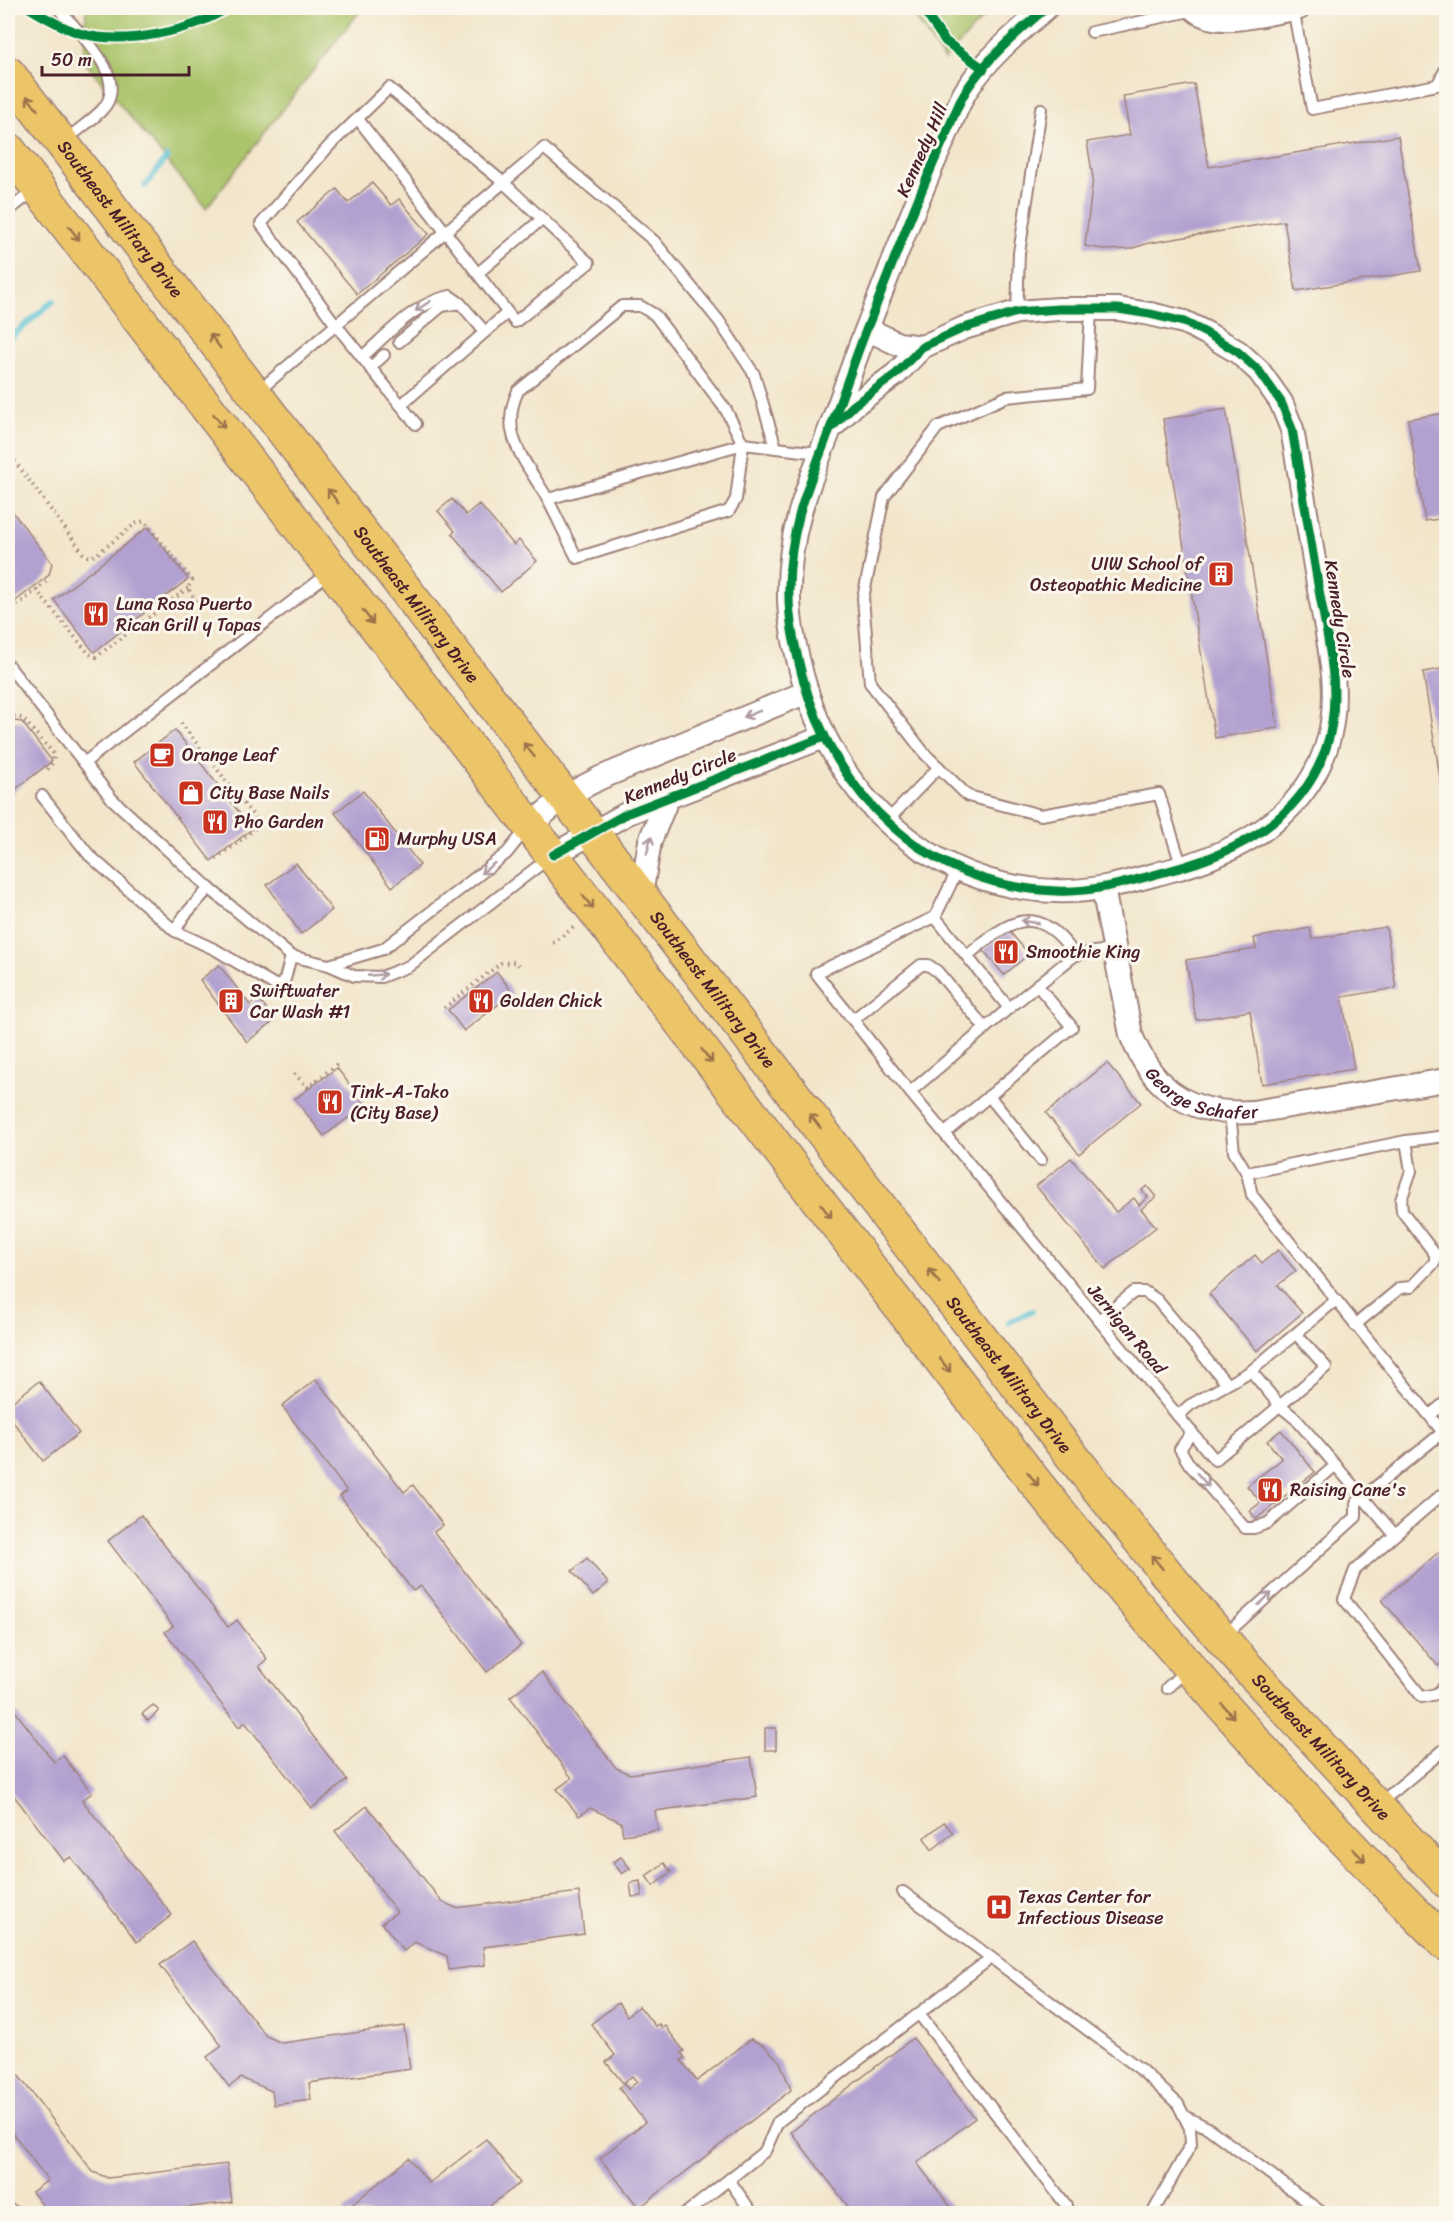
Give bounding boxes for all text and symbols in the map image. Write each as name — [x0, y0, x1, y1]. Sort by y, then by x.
scale bar — [42, 39, 189, 77]
text: 50 m — [51, 44, 92, 76]
one-way arrow — [25, 96, 38, 112]
street label: Kennedy Hill — [887, 97, 957, 202]
street label: Southeast Military Drive — [49, 133, 192, 305]
one-way arrow — [68, 225, 81, 241]
one-way arrow — [415, 300, 432, 312]
one-way arrow — [208, 333, 221, 349]
one-way arrow — [212, 413, 225, 429]
one-way arrow — [327, 488, 340, 504]
street label: Southeast Military Drive — [345, 518, 488, 691]
place label: UIW School of Osteopathic Medicine — [1030, 548, 1205, 601]
street label: Kennedy Circle — [1315, 558, 1365, 680]
building icon: UIW School of Osteopathic Medicine — [1206, 559, 1236, 589]
place label: Luna Rosa Puerto Rican Grill y Tapas — [116, 588, 262, 641]
restaurant icon: Luna Rosa Puerto Rican Grill y Tapas — [81, 599, 111, 629]
one-way arrow — [362, 608, 375, 624]
one-way arrow — [744, 709, 762, 720]
place label: Orange Leaf — [182, 739, 280, 771]
street label: Kennedy Circle — [619, 739, 741, 813]
cafe icon: Orange Leaf — [147, 740, 177, 770]
one-way arrow — [522, 743, 535, 759]
place label: City Base Nails — [210, 777, 330, 809]
shop icon: City Base Nails — [176, 778, 206, 808]
place label: Pho Garden — [234, 806, 324, 838]
restaurant icon: Pho Garden — [200, 807, 230, 837]
place label: Murphy USA — [397, 823, 497, 855]
fuel station icon: Murphy USA — [362, 824, 392, 854]
one-way arrow — [643, 836, 655, 855]
one-way arrow — [481, 861, 497, 874]
one-way arrow — [582, 893, 595, 909]
street label: Southeast Military Drive — [641, 903, 784, 1076]
one-way arrow — [1021, 917, 1041, 928]
place label: Smoothie King — [1026, 936, 1140, 968]
restaurant icon: Smoothie King — [991, 937, 1021, 967]
one-way arrow — [366, 969, 386, 980]
place label: Swiftwater Car Wash #1 — [250, 975, 351, 1028]
place label: Golden Chick — [500, 985, 603, 1017]
building icon: Swiftwater Car Wash #1 — [216, 986, 246, 1016]
restaurant icon: Golden Chick — [466, 986, 496, 1016]
one-way arrow — [701, 1048, 714, 1064]
street label: George Schafer — [1137, 1060, 1262, 1129]
place label: Tink-A-Tako (City Base) — [350, 1076, 449, 1129]
restaurant icon: Tink-A-Tako (City Base) — [315, 1087, 345, 1117]
one-way arrow — [809, 1114, 822, 1130]
one-way arrow — [820, 1202, 833, 1218]
one-way arrow — [928, 1268, 941, 1284]
street label: Jernigan Road — [1078, 1275, 1176, 1383]
street label: Southeast Military Drive — [938, 1288, 1081, 1461]
one-way arrow — [939, 1357, 952, 1373]
one-way arrow — [1026, 1471, 1039, 1487]
one-way arrow — [1196, 1472, 1210, 1487]
place label: Raising Cane's — [1290, 1474, 1407, 1506]
restaurant icon: Raising Cane's — [1255, 1475, 1285, 1505]
one-way arrow — [1151, 1554, 1164, 1570]
one-way arrow — [1257, 1592, 1272, 1606]
street label: Southeast Military Drive — [1244, 1665, 1399, 1829]
one-way arrow — [1221, 1703, 1235, 1718]
one-way arrow — [1352, 1848, 1367, 1863]
place label: Texas Center for Infectious Disease — [1017, 1881, 1164, 1934]
hospital icon: Texas Center for Infectious Disease — [984, 1892, 1014, 1922]

